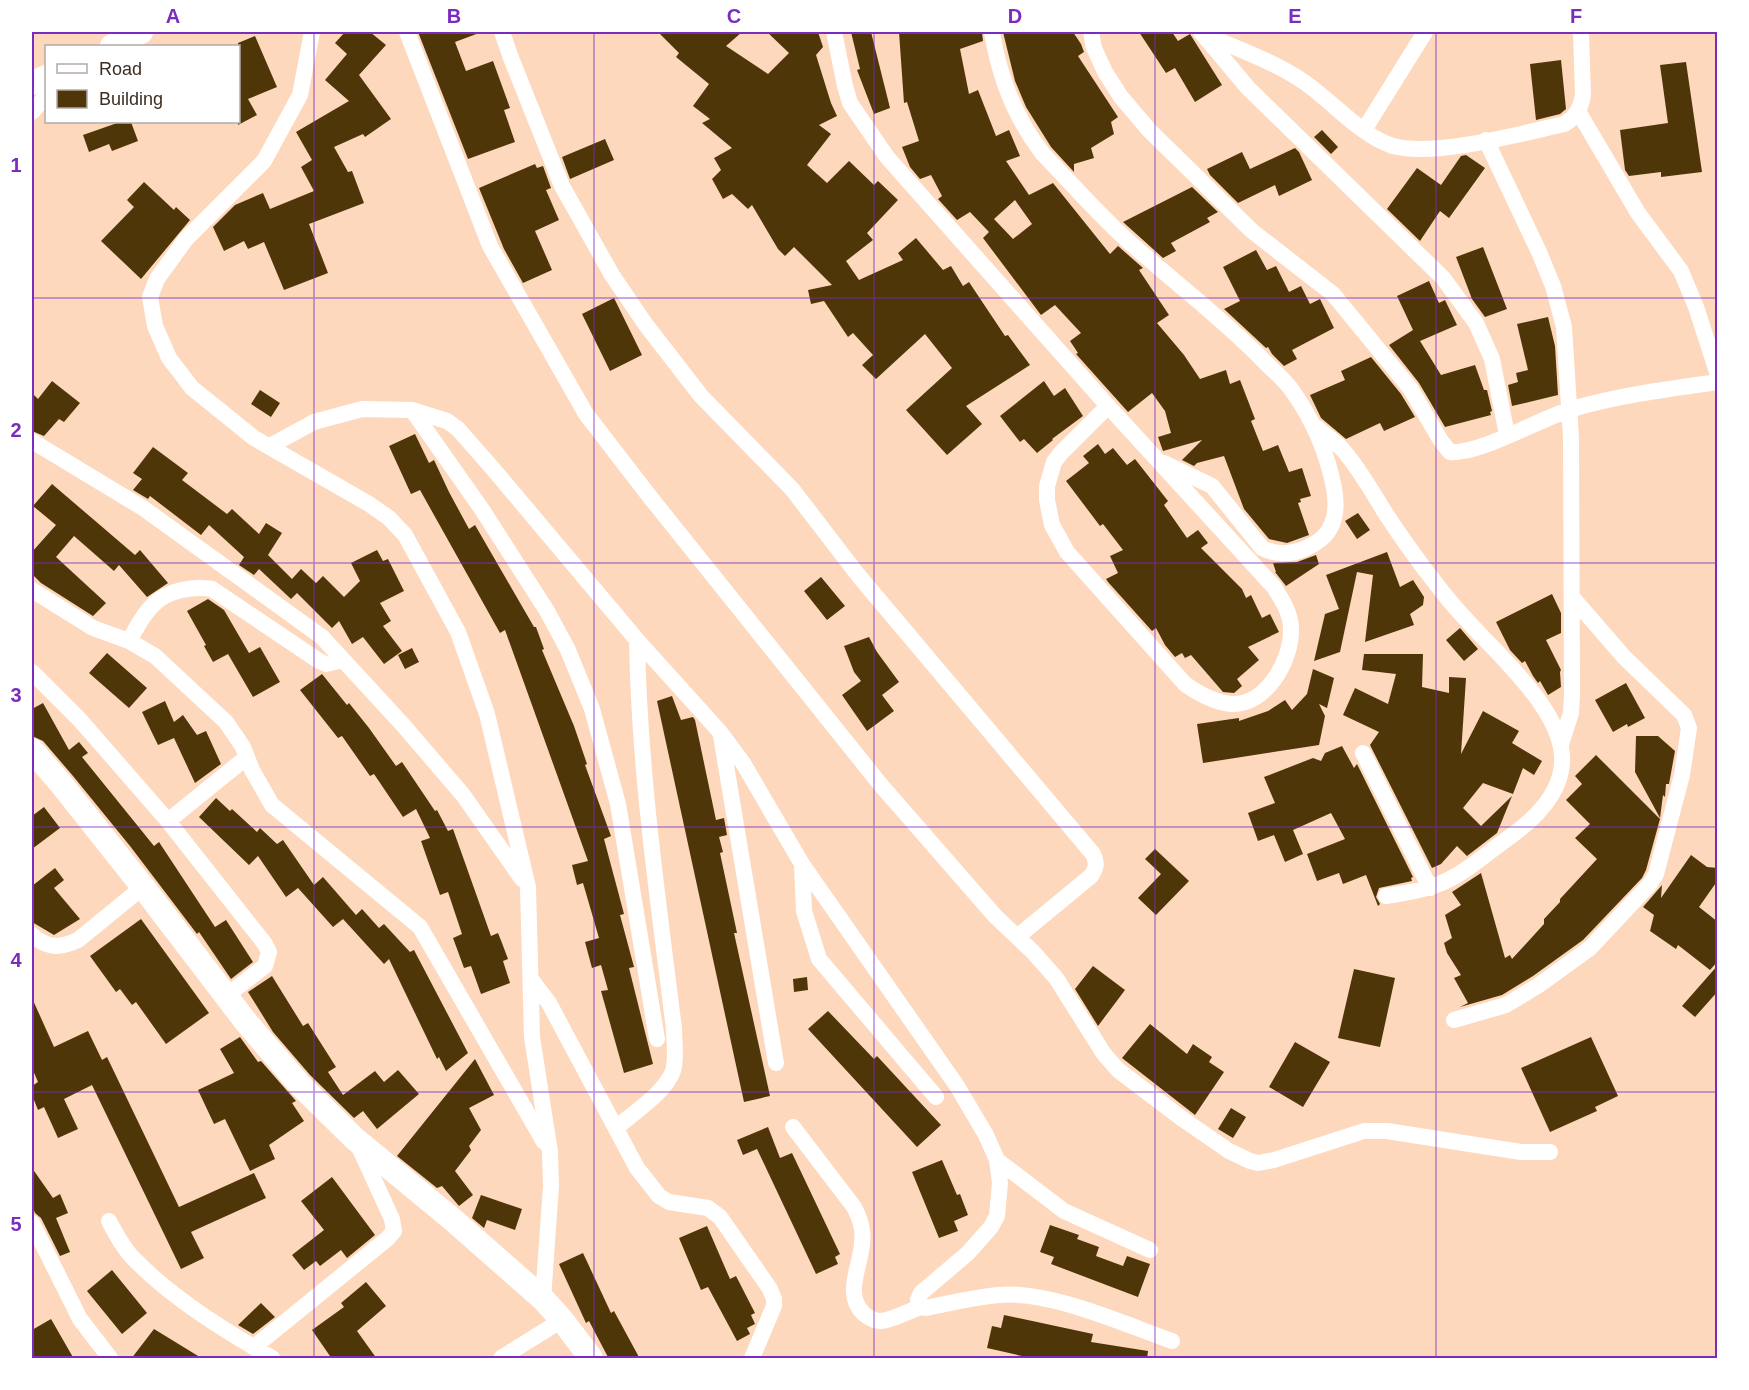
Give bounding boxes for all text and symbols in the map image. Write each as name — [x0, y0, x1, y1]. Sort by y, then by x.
text: A — [166, 5, 180, 27]
text: B — [447, 5, 461, 27]
text: C — [727, 5, 741, 27]
text: D — [1008, 5, 1022, 27]
text: E — [1288, 5, 1302, 27]
text: F — [1570, 5, 1582, 27]
legend — [45, 45, 240, 123]
text: Road — [99, 59, 142, 79]
text: Building — [99, 89, 163, 109]
text: 1 — [10, 154, 22, 176]
text: 2 — [10, 419, 22, 441]
text: 3 — [10, 684, 22, 706]
text: 4 — [10, 949, 22, 971]
text: 5 — [10, 1213, 22, 1235]

